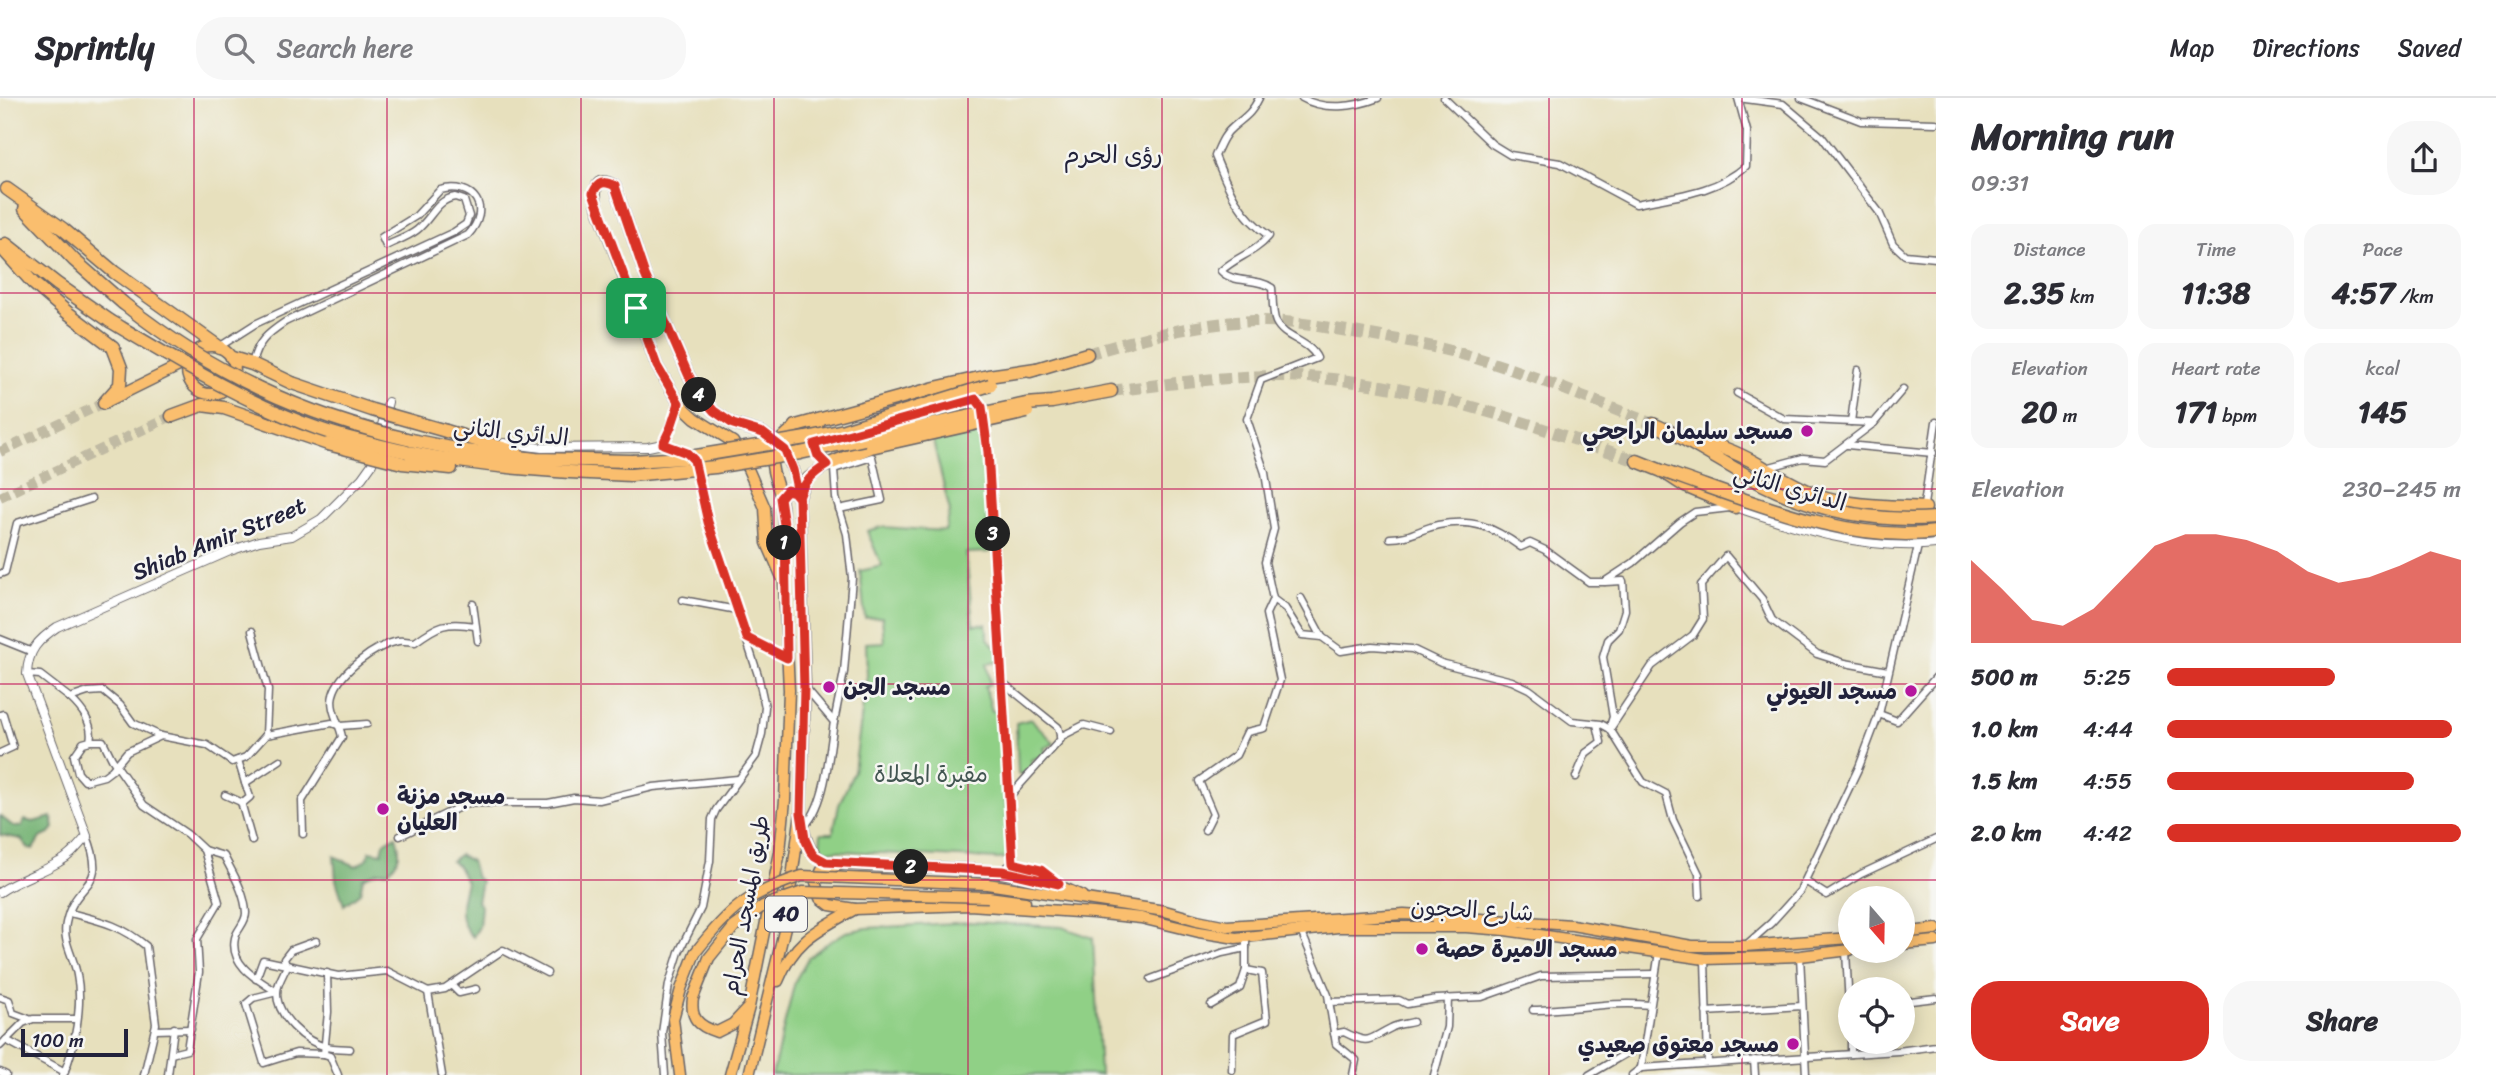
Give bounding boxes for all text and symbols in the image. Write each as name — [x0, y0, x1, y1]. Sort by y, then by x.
search box — [196, 17, 686, 80]
text: Sprintly — [35, 19, 154, 77]
text: Search here — [276, 25, 413, 71]
text: Map — [2170, 27, 2214, 69]
text: Directions — [2252, 27, 2360, 69]
text: Saved — [2398, 27, 2461, 69]
icon: search — [220, 29, 258, 67]
text: Morning run — [1971, 103, 2174, 170]
button: share — [2387, 121, 2461, 195]
district label: رؤى الحرم — [1063, 134, 1163, 176]
text: 09:31 — [1971, 163, 2029, 204]
text: Distance — [2013, 233, 2085, 266]
text: Time — [2196, 233, 2236, 266]
text: Pace — [2363, 233, 2403, 266]
text: 2.35 — [2004, 266, 2065, 320]
text: 11:38 — [2181, 266, 2251, 320]
text: 4:57 — [2332, 266, 2395, 320]
pin — [606, 278, 666, 338]
text: km — [2065, 280, 2095, 313]
text: /km — [2395, 280, 2434, 313]
icon: arrive — [617, 289, 655, 327]
text: Elevation — [2011, 352, 2088, 385]
text: Heart rate — [2171, 352, 2261, 385]
text: kcal — [2365, 352, 2400, 385]
pin: 4 — [682, 378, 716, 412]
text: 4 — [693, 378, 704, 411]
text: 20 — [2021, 385, 2058, 439]
text: 171 — [2175, 385, 2217, 439]
text: 145 — [2358, 385, 2408, 439]
text: m — [2058, 399, 2077, 432]
text: bpm — [2217, 399, 2257, 432]
street label: الدائري الثاني — [451, 406, 571, 458]
place label: مسجد سليمان الراجحي — [1582, 411, 1793, 452]
marker: مسجد سليمان الراجحي — [1799, 423, 1815, 439]
street label: الدائري الثاني — [1729, 452, 1851, 524]
text: Elevation — [1971, 469, 2064, 510]
text: 230–245 m — [2342, 469, 2461, 510]
street label: Shiab Amir Street — [126, 485, 312, 593]
pin: 3 — [976, 516, 1010, 551]
text: 3 — [987, 517, 998, 550]
pin: 1 — [766, 526, 802, 560]
text: 1 — [779, 526, 788, 559]
text: 500 m — [1971, 657, 2038, 698]
text: 5:25 — [2083, 657, 2131, 698]
place label: مسجد الجن — [843, 667, 951, 708]
place label: مسجد العيوني — [1766, 671, 1897, 712]
marker: مسجد الجن — [821, 679, 837, 695]
marker: مسجد العيوني — [1903, 683, 1919, 699]
text: 1.0 km — [1971, 709, 2038, 750]
text: 4:44 — [2083, 709, 2133, 750]
park label: مقبرة المعلاة — [874, 754, 988, 795]
text: 1.5 km — [1971, 761, 2038, 802]
text: 4:55 — [2083, 761, 2132, 802]
place label: مسجد مزنة العليان — [397, 776, 505, 843]
marker: مسجد مزنة العليان — [375, 801, 391, 817]
street label: طريق المسجد الحرام — [710, 812, 782, 998]
text: 2.0 km — [1971, 813, 2042, 854]
text: 4:42 — [2083, 813, 2132, 854]
pin: 2 — [894, 850, 928, 884]
text: 2 — [905, 850, 916, 883]
street label: شارع الحجون — [1409, 886, 1535, 934]
north arrow — [1838, 886, 1914, 962]
map controls — [1838, 886, 1915, 1054]
road number: 40 — [765, 896, 807, 932]
place label: مسجد الاميرة حصة — [1436, 929, 1618, 970]
marker: مسجد الاميرة حصة — [1414, 941, 1430, 957]
button: locate — [1838, 977, 1915, 1054]
button: Save — [1971, 981, 2209, 1061]
button: Share — [2223, 981, 2461, 1061]
text: 100 m — [32, 1024, 84, 1057]
place label: مسجد معتوق صعيدي — [1578, 1024, 1779, 1065]
scale bar — [21, 1026, 128, 1058]
marker: مسجد معتوق صعيدي — [1785, 1036, 1801, 1052]

